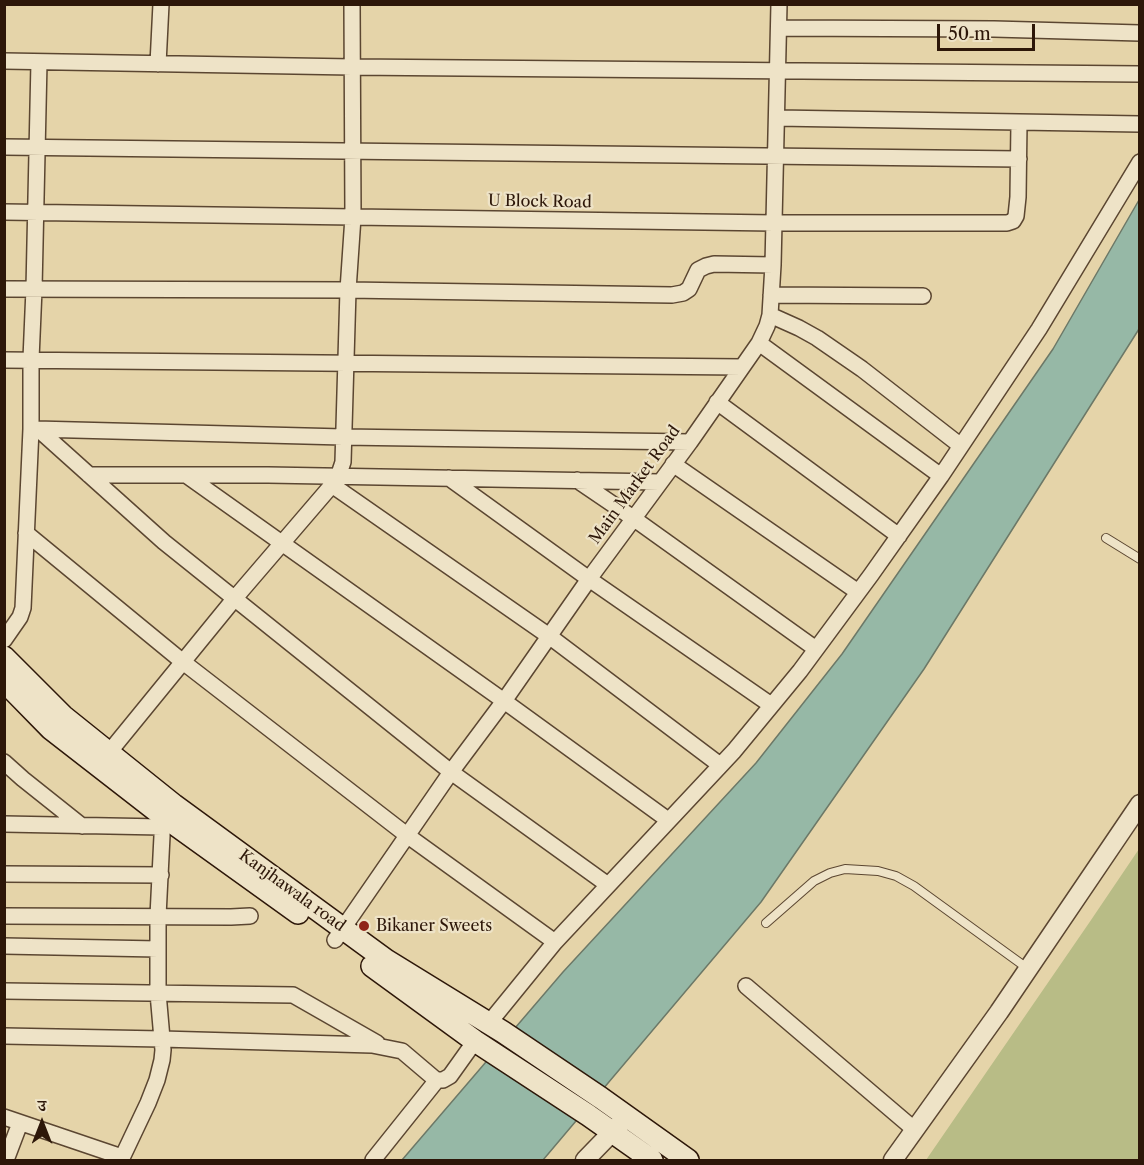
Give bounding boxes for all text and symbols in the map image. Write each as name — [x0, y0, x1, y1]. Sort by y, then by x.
scale bar — [940, 12, 1038, 50]
text: 50 m — [948, 23, 991, 45]
street label: U Block Road — [488, 191, 592, 213]
street label: Main Market Road — [586, 422, 684, 548]
street label: Kanjhawala road — [235, 846, 349, 936]
place label: Bikaner Sweets — [376, 916, 492, 936]
marker: Bikaner Sweets — [357, 919, 371, 933]
north arrow — [12, 1093, 72, 1153]
text: उ — [38, 1095, 46, 1115]

